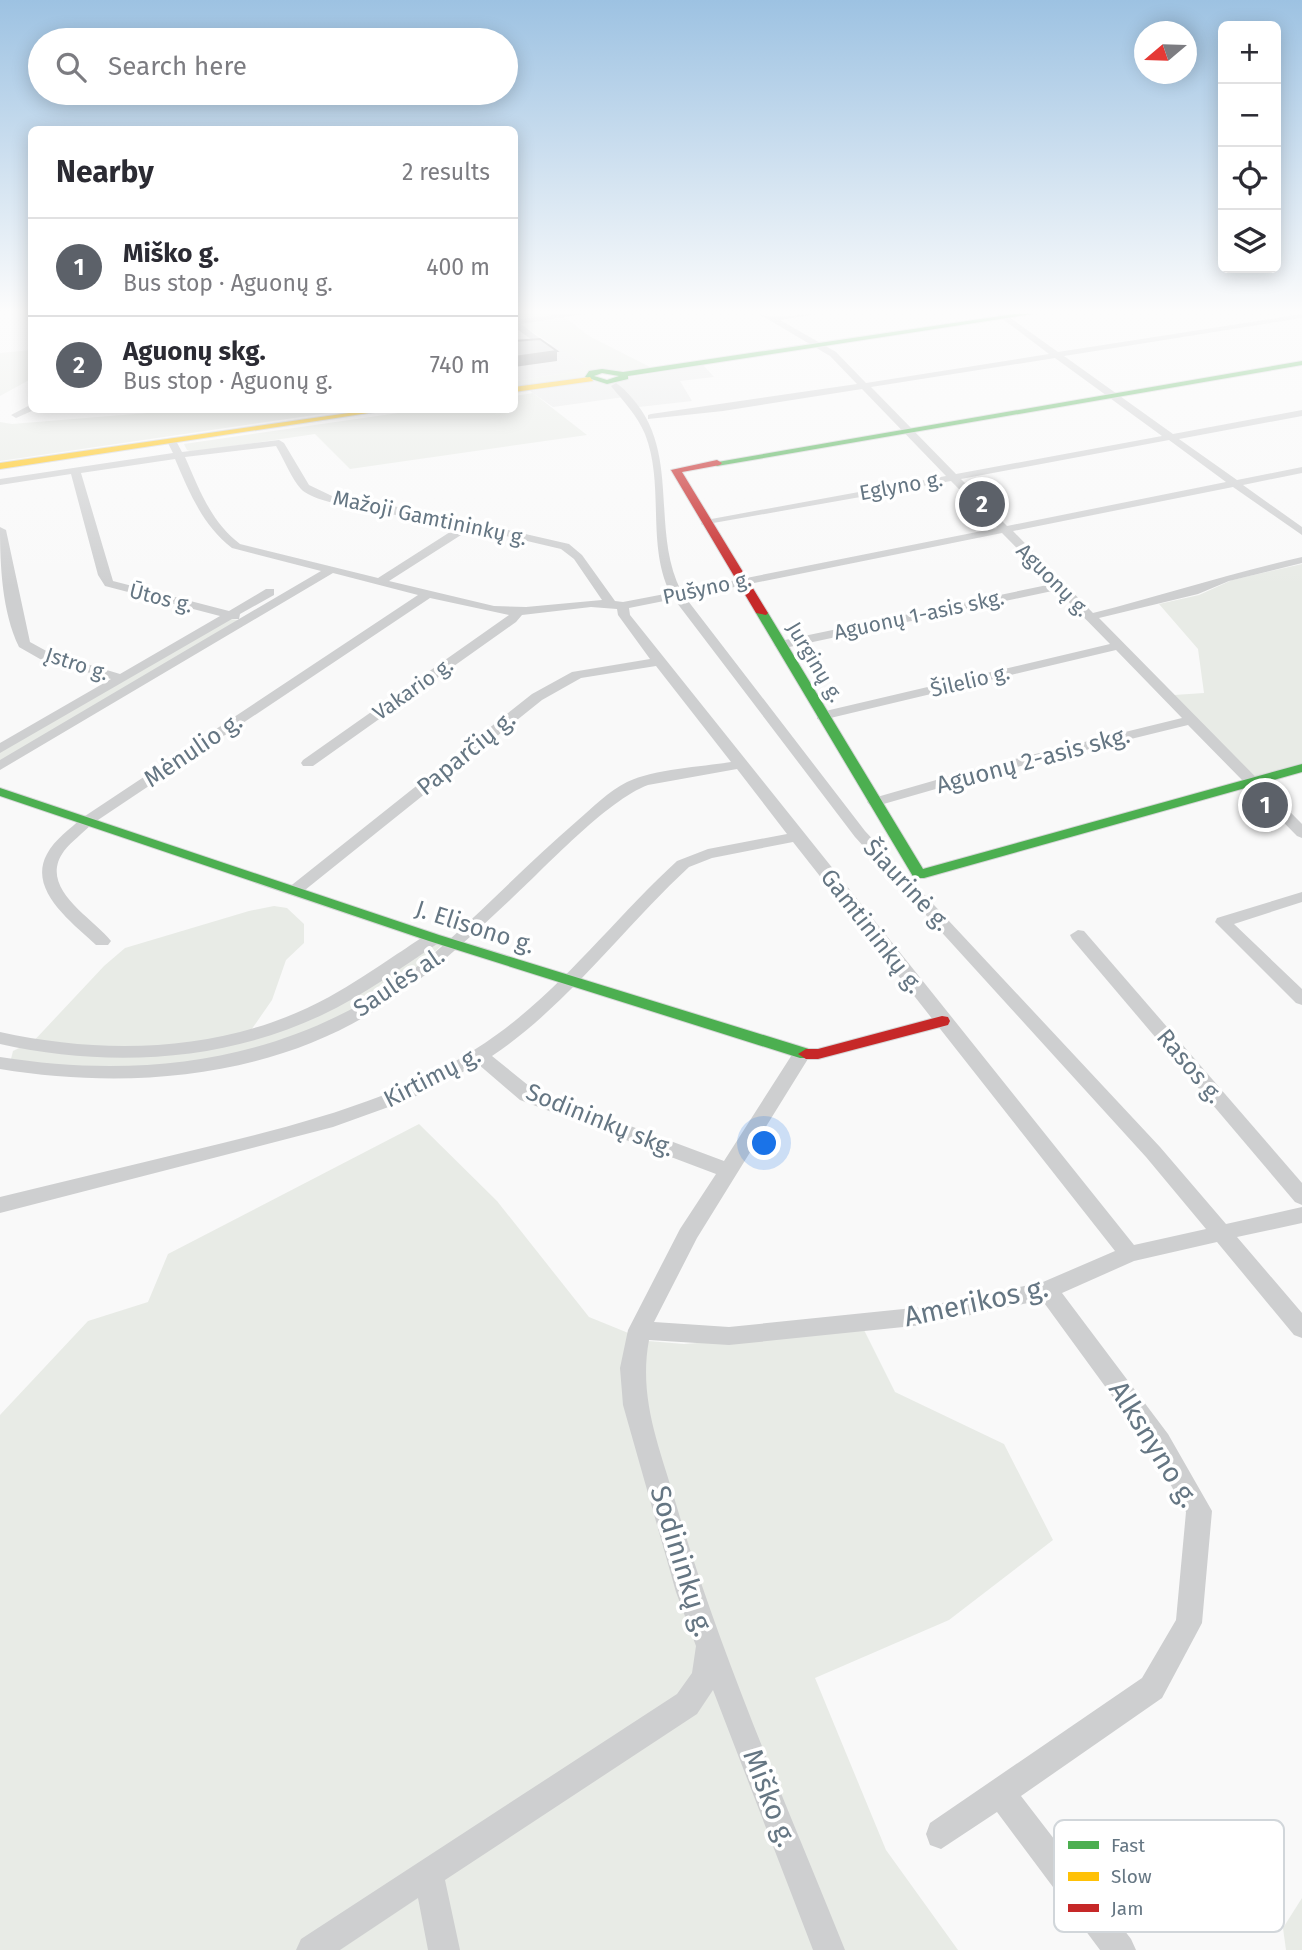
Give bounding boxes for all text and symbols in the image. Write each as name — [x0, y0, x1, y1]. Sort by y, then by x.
north arrow — [1134, 21, 1197, 84]
map controls — [1218, 21, 1281, 273]
button: + — [1218, 21, 1281, 84]
search box — [28, 28, 518, 105]
icon: search — [52, 48, 90, 86]
text: Search here — [108, 51, 247, 82]
button: − — [1218, 84, 1281, 147]
button: locate — [1218, 147, 1281, 210]
text: Nearby — [56, 154, 154, 190]
text: 2 results — [402, 158, 490, 186]
button: layers — [1218, 210, 1281, 273]
text: Miško g. — [123, 238, 219, 269]
text: 1 — [74, 253, 84, 281]
text: 400 m — [426, 253, 490, 281]
text: Bus stop · Aguonų g. — [123, 269, 333, 297]
text: Aguonų skg. — [123, 336, 266, 367]
text: 2 — [73, 351, 85, 379]
text: 740 m — [430, 351, 490, 379]
text: Bus stop · Aguonų g. — [123, 367, 333, 395]
street label: Eglyno g. — [857, 466, 945, 506]
pin: 2 — [959, 478, 1005, 530]
street label: Mažoji Gamtininkų g. — [331, 485, 529, 551]
street label: Aguonų g. — [1011, 538, 1095, 622]
street label: Pušyno g. — [660, 566, 754, 610]
street label: Ūtos g. — [126, 578, 196, 618]
street label: Aguonų 1-asis skg. — [832, 584, 1006, 646]
street label: Jurginų g. — [781, 617, 849, 707]
street label: Įstro g. — [41, 641, 112, 686]
street label: Vakario g. — [368, 652, 458, 726]
street label: Šilelio g. — [928, 659, 1012, 703]
street label: Paparčių g. — [411, 705, 521, 801]
street label: Mėnulio g. — [139, 707, 247, 793]
street label: Aguonų 2-asis skg. — [933, 721, 1133, 799]
pin: 1 — [1242, 779, 1288, 831]
street label: Šiaurinė g. — [858, 833, 957, 936]
street label: Gamtininkų g. — [815, 863, 929, 999]
street label: J. Elisono g. — [412, 895, 538, 959]
street label: Saulės al. — [348, 941, 450, 1023]
street label: Rasos g. — [1151, 1023, 1229, 1109]
street label: Kirtimų g. — [379, 1041, 485, 1113]
street label: Sodininkų skg. — [522, 1078, 678, 1162]
your location — [747, 1126, 781, 1160]
street label: Amerikos g. — [901, 1271, 1051, 1333]
street label: Alksnyno g. — [1102, 1375, 1206, 1513]
street label: Sodininkų g. — [643, 1482, 721, 1640]
street label: Miško g. — [736, 1745, 804, 1851]
legend — [1054, 1820, 1284, 1932]
text: Fast — [1111, 1834, 1145, 1857]
text: Slow — [1111, 1865, 1152, 1888]
text: Jam — [1111, 1897, 1143, 1920]

